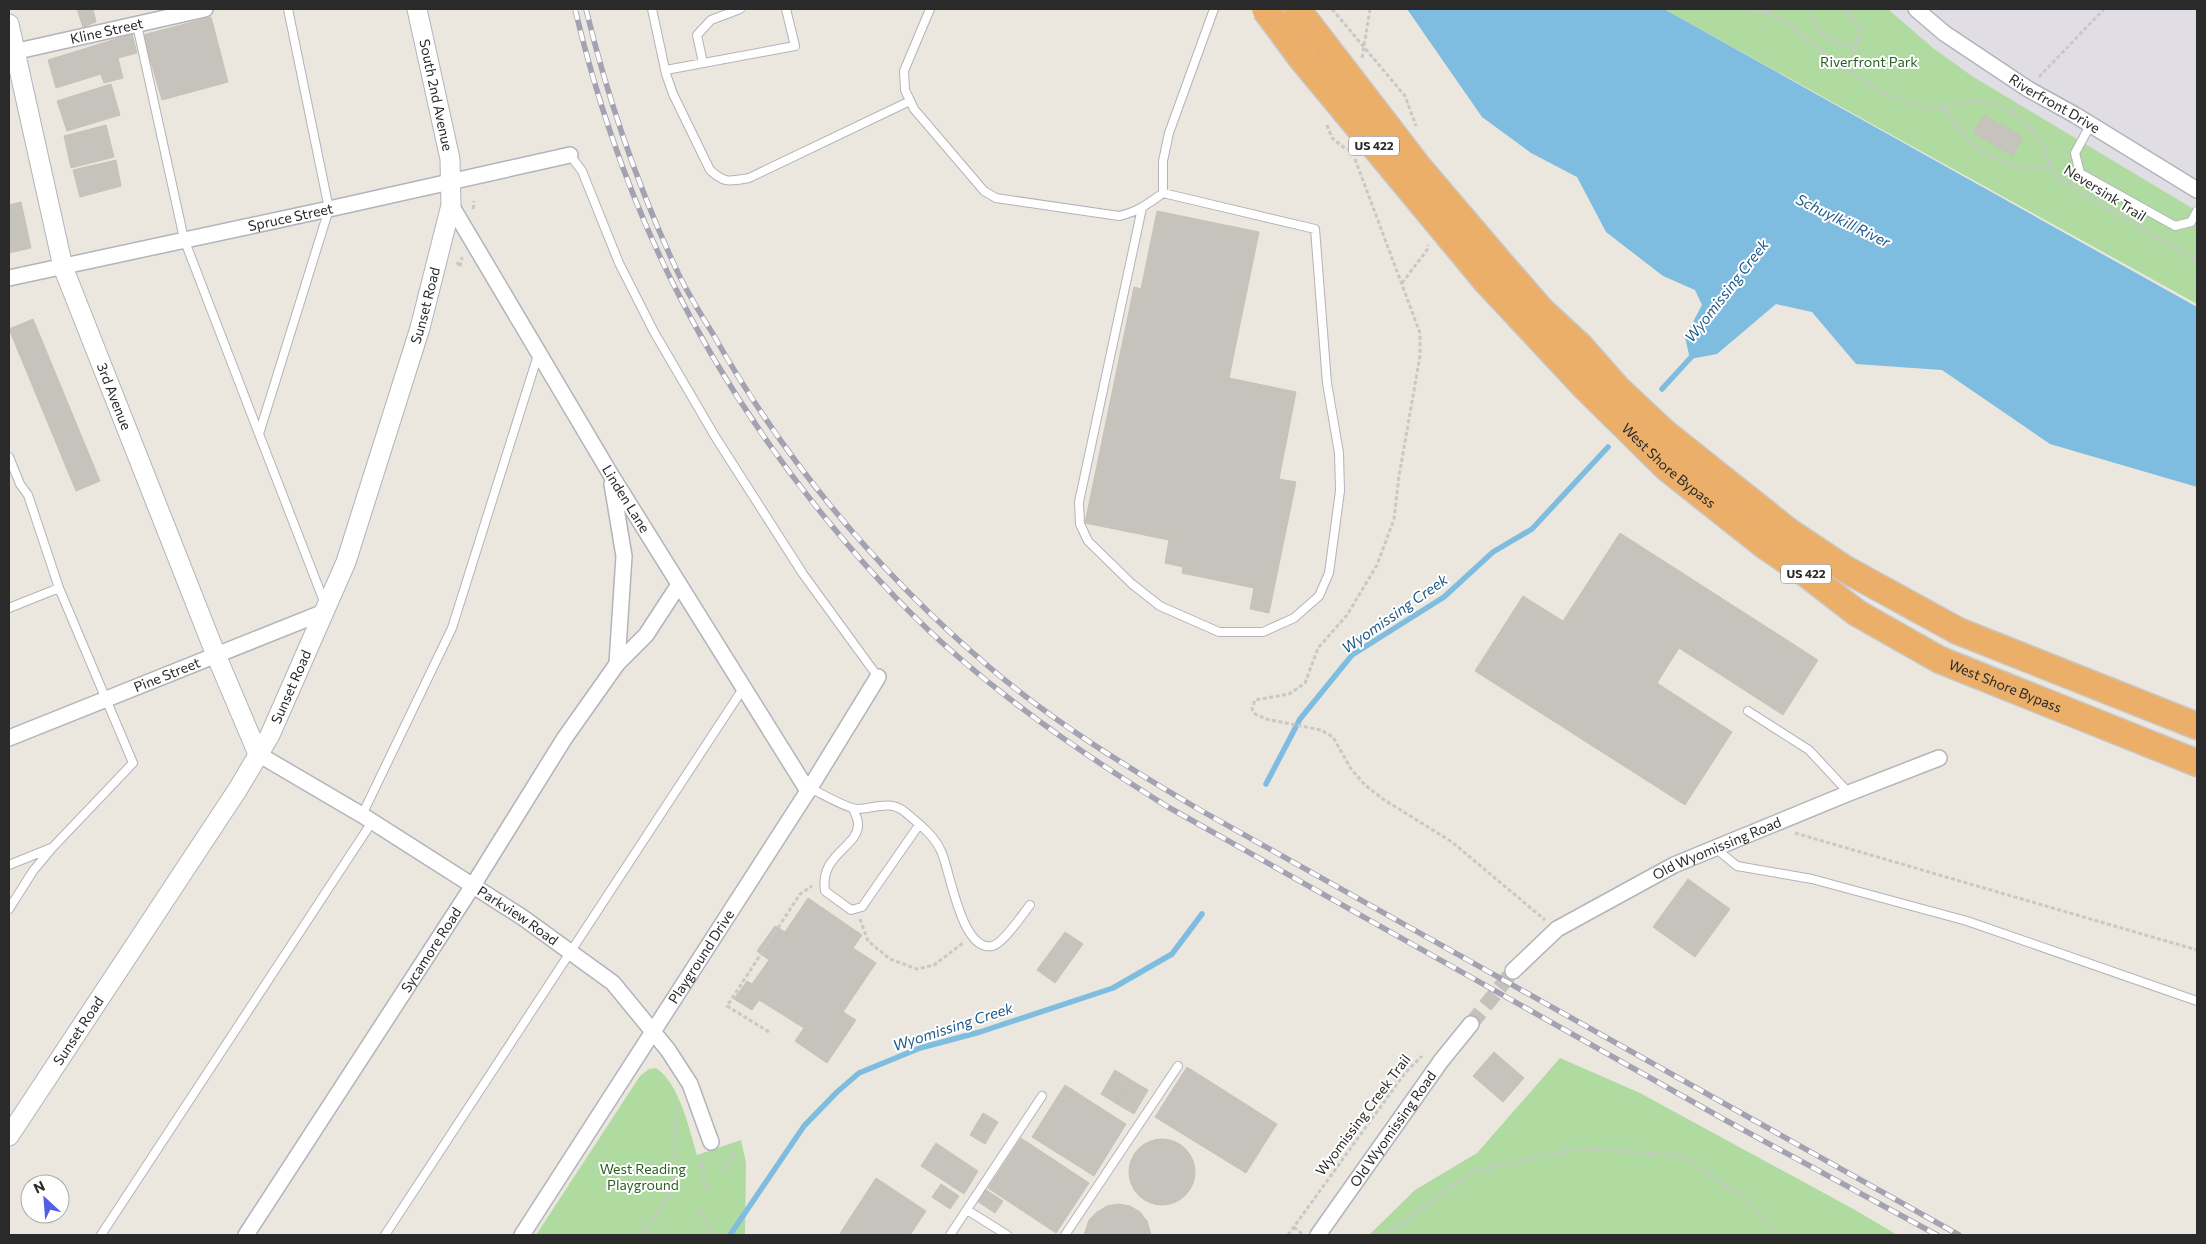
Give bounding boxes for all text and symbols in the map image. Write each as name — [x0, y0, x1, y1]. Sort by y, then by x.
street label: Kline Street — [68, 14, 145, 47]
street label: South 2nd Avenue — [416, 37, 457, 152]
park label: Riverfront Park — [1820, 53, 1918, 70]
street label: Riverfront Drive — [2006, 70, 2103, 136]
road number: US 422 — [1349, 136, 1399, 156]
street label: Neversink Trail — [2061, 161, 2149, 225]
water label: Schuylkill River — [1793, 190, 1894, 251]
street label: Spruce Street — [246, 199, 335, 234]
water label: Wyomissing Creek — [1681, 235, 1772, 345]
street label: Sunset Road — [406, 265, 443, 346]
street label: 3rd Avenue — [94, 360, 135, 432]
street label: West Shore Bypass — [1618, 419, 1719, 511]
street label: Linden Lane — [599, 462, 654, 536]
road number: US 422 — [1781, 564, 1831, 584]
water label: Wyomissing Creek — [1338, 569, 1452, 657]
street label: Sunset Road — [267, 647, 314, 726]
street label: Pine Street — [131, 653, 203, 695]
street label: West Shore Bypass — [1946, 655, 2064, 716]
street label: Old Wyomissing Road — [1649, 813, 1783, 883]
street label: Parkview Road — [474, 882, 562, 949]
street label: Sycamore Road — [397, 904, 465, 995]
street label: Playground Drive — [664, 906, 737, 1007]
street label: Sunset Road — [49, 993, 107, 1068]
water label: Wyomissing Creek — [890, 998, 1016, 1054]
street label: Wyomissing Creek Trail — [1311, 1051, 1414, 1179]
street label: Old Wyomissing Road — [1346, 1067, 1439, 1190]
park label: West Reading Playground — [600, 1160, 687, 1193]
north arrow — [20, 1174, 70, 1224]
text: N — [31, 1177, 48, 1197]

